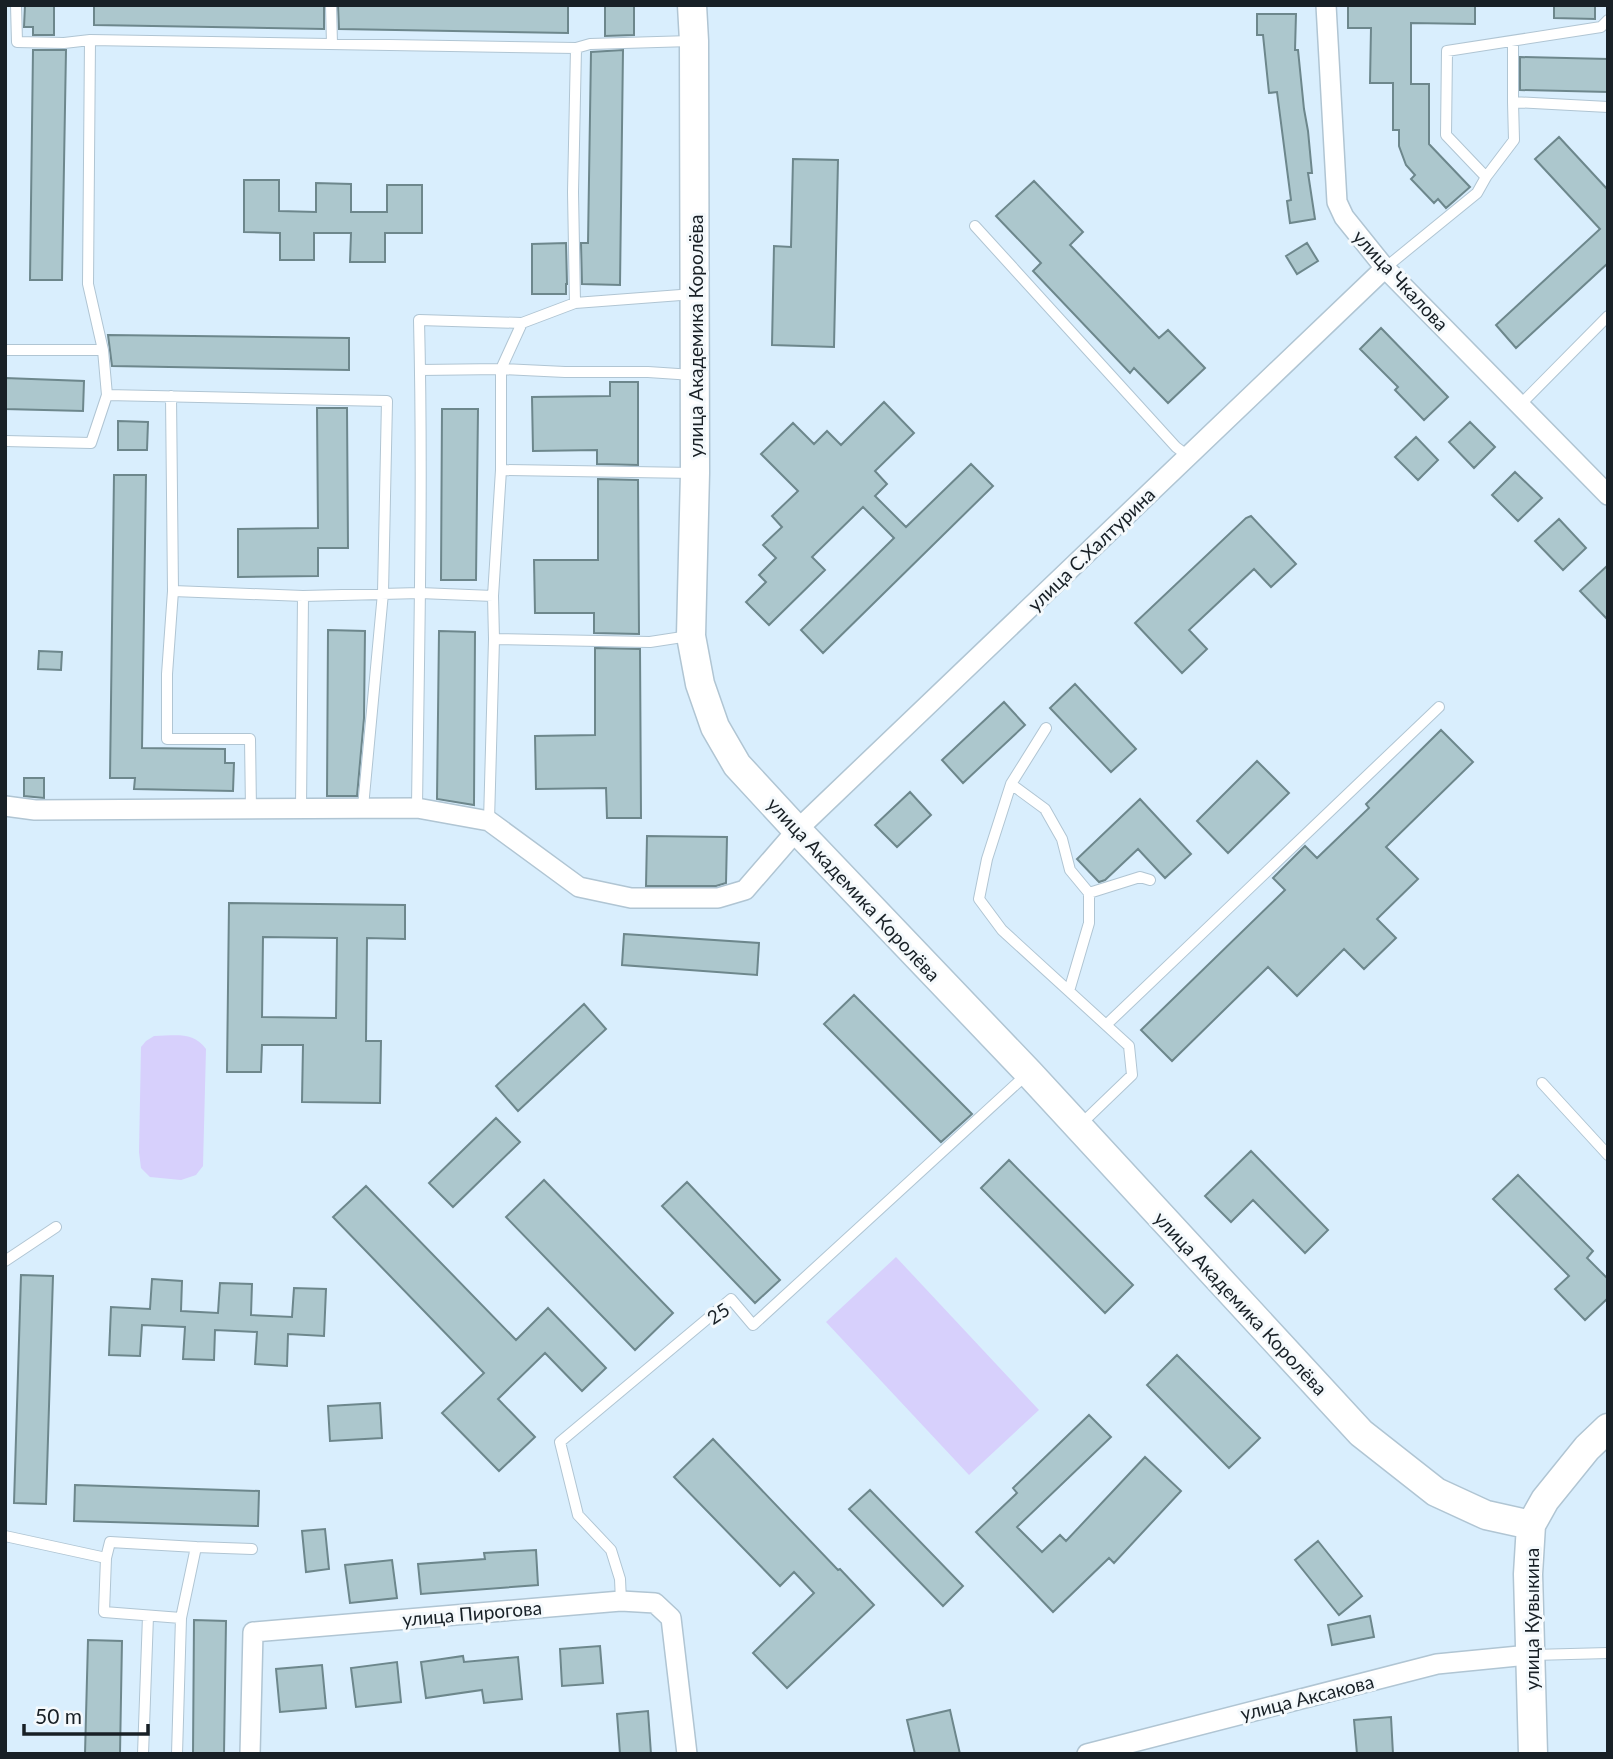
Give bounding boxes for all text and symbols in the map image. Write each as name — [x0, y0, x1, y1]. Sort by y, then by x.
street label: улица Академика Королёва — [684, 215, 707, 457]
street label: улица Чкалова — [1349, 225, 1453, 335]
street label: улица С.Халтурина — [1023, 482, 1159, 616]
street label: улица Академика Королёва — [763, 792, 945, 986]
street label: улица Академика Королёва — [1150, 1206, 1332, 1400]
street label: 25 — [702, 1297, 734, 1329]
street label: улица Кувыкина — [1520, 1548, 1543, 1690]
street label: улица Пирогова — [401, 1595, 543, 1631]
street label: улица Аксакова — [1238, 1669, 1376, 1725]
scale bar — [24, 1692, 149, 1736]
text: 50 m — [35, 1703, 82, 1728]

